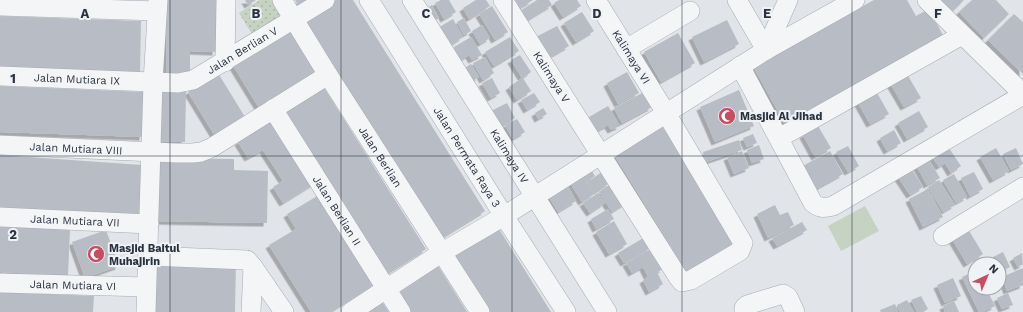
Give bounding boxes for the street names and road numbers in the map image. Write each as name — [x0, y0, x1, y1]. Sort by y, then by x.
street label: Jalan Berlian V — [204, 24, 280, 77]
street label: Kalimaya VI — [609, 28, 653, 86]
street label: Kalimaya V — [531, 49, 573, 105]
street label: Jalan Mutiara IX — [34, 71, 121, 87]
street label: Jalan Permata Raya 3 — [431, 104, 503, 209]
street label: Jalan Berlian — [356, 124, 405, 190]
street label: Kalimaya IV — [488, 126, 531, 186]
street label: Jalan Mutiara VIII — [29, 140, 123, 157]
street label: Jalan Berlian II — [310, 173, 364, 248]
street label: Jalan Mutiara VII — [30, 212, 120, 229]
street label: Jalan Mutiara VI — [30, 277, 116, 293]

